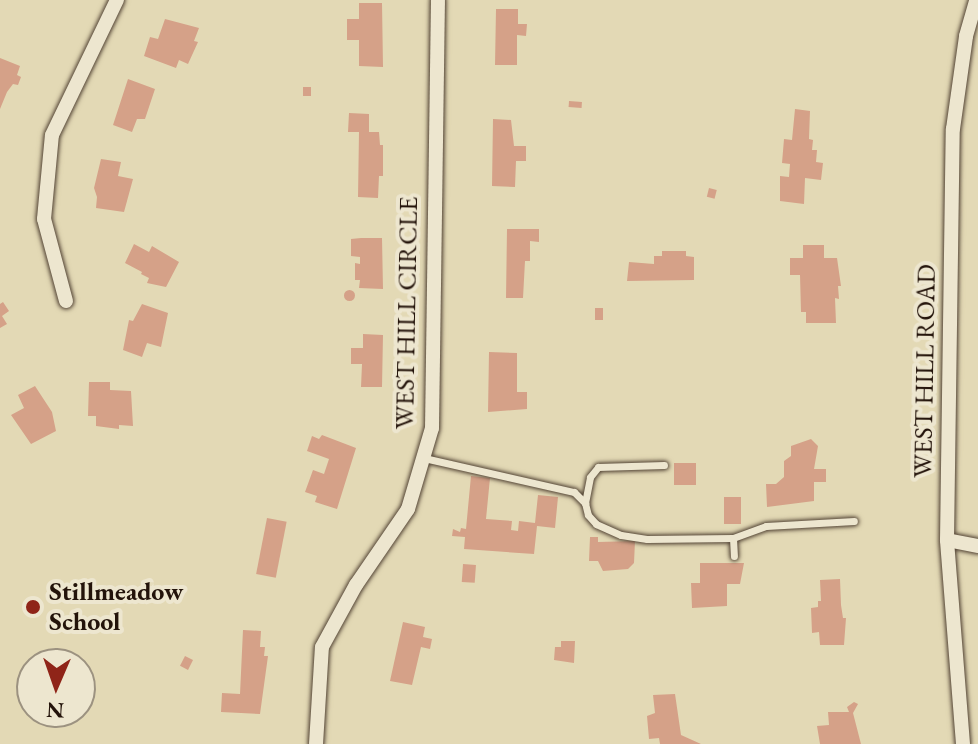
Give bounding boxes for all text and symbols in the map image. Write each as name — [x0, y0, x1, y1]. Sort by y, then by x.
street label: WEST HILL CIRCLE — [389, 196, 425, 430]
street label: WEST HILL ROAD — [908, 264, 942, 478]
place label: Stillmeadow School — [49, 576, 183, 638]
marker: Stillmeadow School — [24, 598, 42, 616]
north arrow — [16, 648, 96, 728]
text: N — [46, 696, 65, 725]

